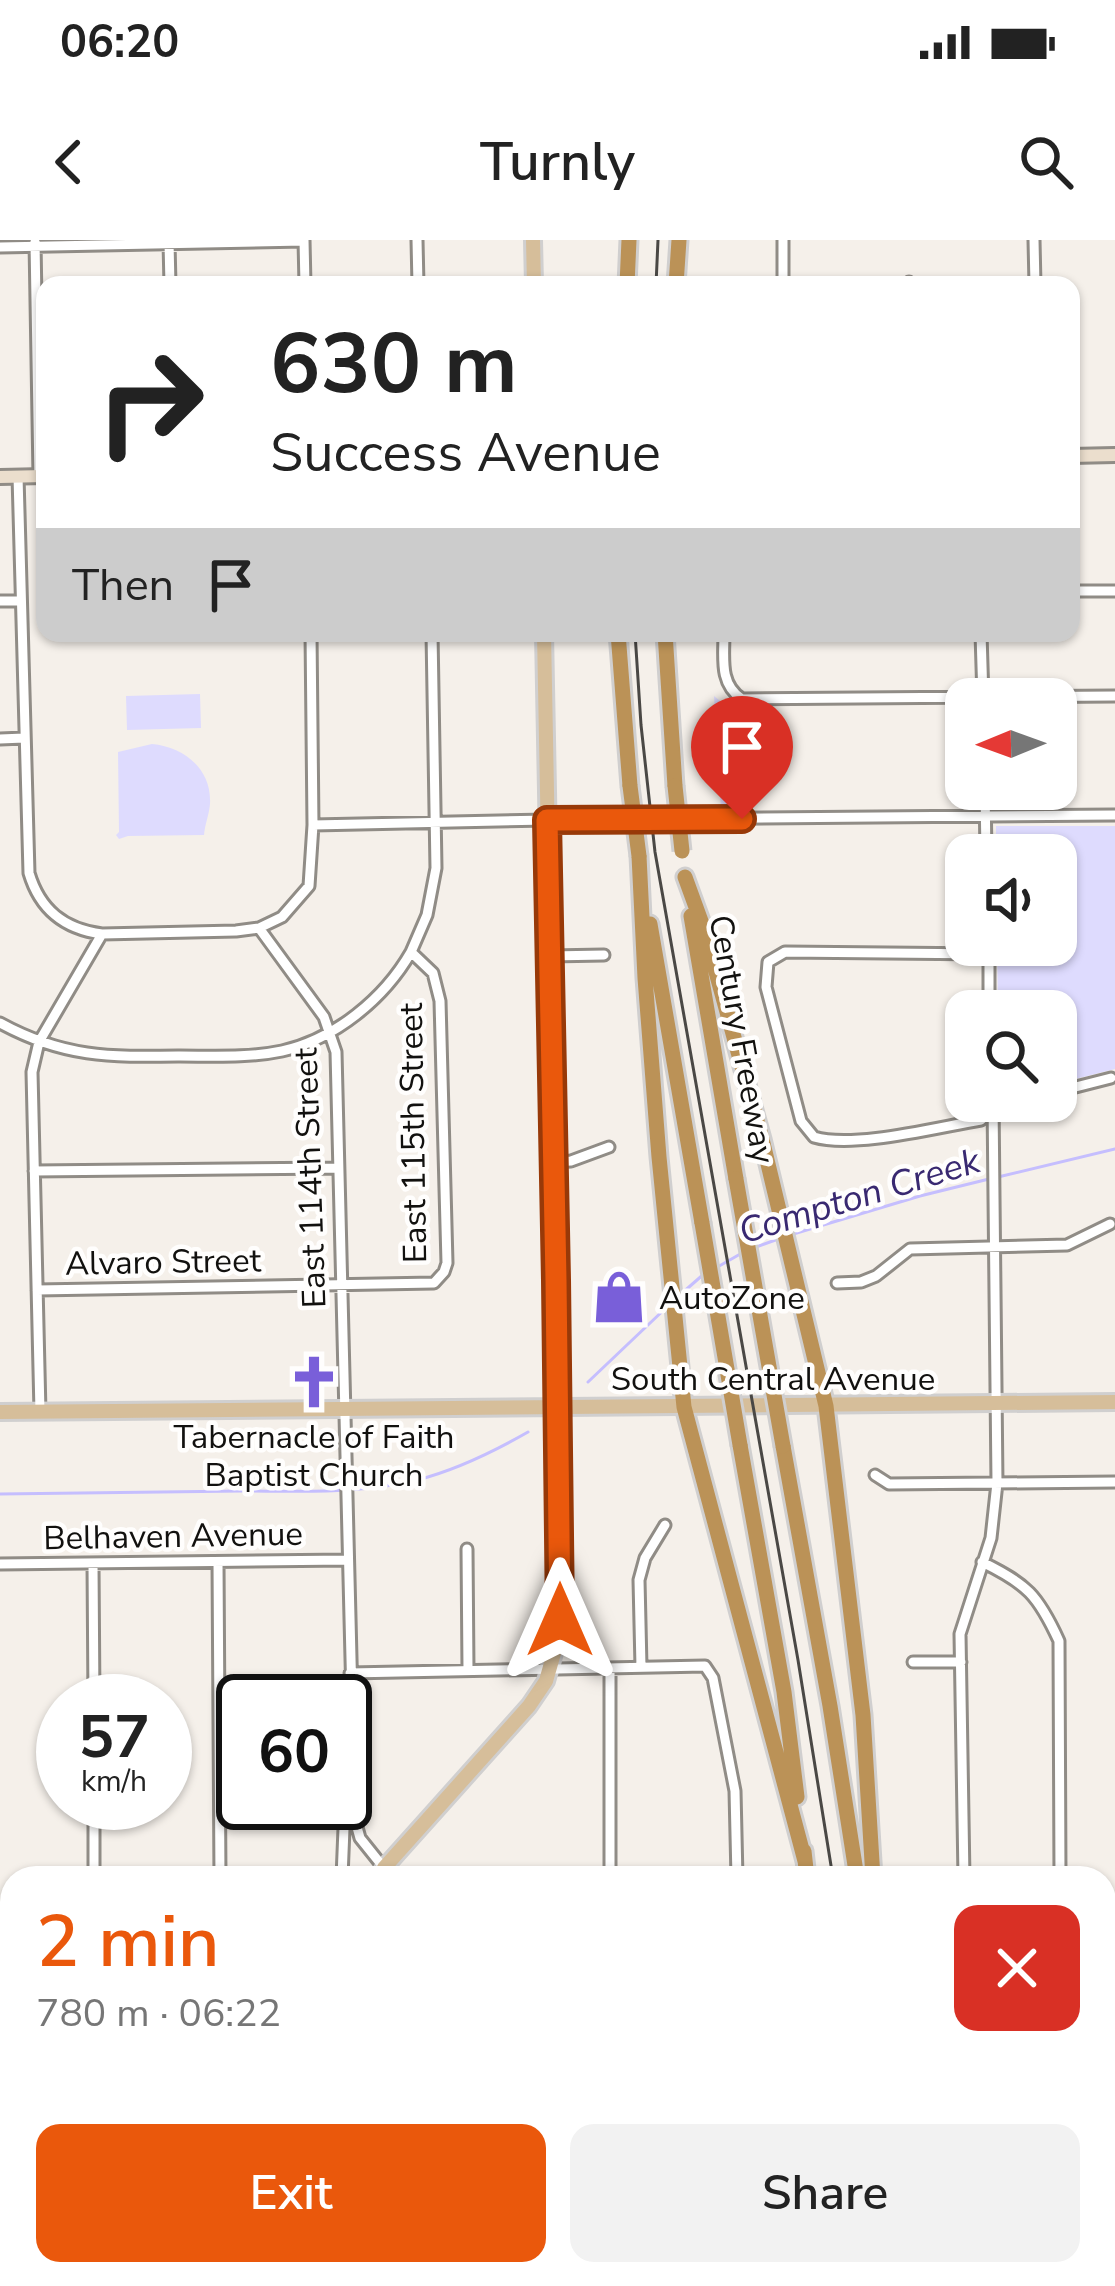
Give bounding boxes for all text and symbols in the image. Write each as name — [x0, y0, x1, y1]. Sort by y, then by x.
text: 06:20 — [60, 12, 179, 73]
text: Turnly — [480, 125, 635, 199]
icon: back — [36, 129, 102, 195]
icon: search — [1013, 129, 1079, 195]
text: 630 m — [270, 307, 518, 422]
icon: right — [72, 324, 228, 480]
text: Success Avenue — [270, 416, 661, 490]
icon: arrive — [198, 552, 264, 618]
text: Then — [72, 555, 174, 616]
north arrow — [945, 678, 1077, 810]
map controls — [945, 678, 1077, 1122]
pin — [691, 696, 793, 819]
icon: arrive — [709, 714, 775, 780]
button: sound — [945, 834, 1077, 966]
street label: Century Freeway — [698, 911, 786, 1167]
button: search — [945, 990, 1077, 1122]
street label: East 115th Street — [389, 1002, 438, 1264]
street label: East 114th Street — [283, 1047, 338, 1309]
water label: Compton Creek — [733, 1136, 987, 1256]
street label: Alvaro Street — [65, 1238, 262, 1287]
shop icon: AutoZone — [590, 1268, 648, 1326]
place label: AutoZone — [659, 1276, 805, 1321]
church icon: Tabernacle of Faith Baptist Church — [285, 1353, 343, 1411]
street label: South Central Avenue — [611, 1357, 935, 1402]
place label: Tabernacle of Faith Baptist Church — [173, 1415, 455, 1498]
street label: Belhaven Avenue — [43, 1512, 303, 1561]
position arrow — [497, 1557, 623, 1683]
speed limit sign: 60 — [216, 1674, 372, 1830]
text: 57 — [78, 1696, 150, 1778]
text: km/h — [81, 1761, 147, 1802]
text: 2 min — [36, 1893, 219, 1991]
button: close — [954, 1905, 1080, 2031]
text: 780 m · 06:22 — [36, 1987, 281, 2040]
button: Exit — [36, 2124, 546, 2262]
button: Share — [570, 2124, 1080, 2262]

